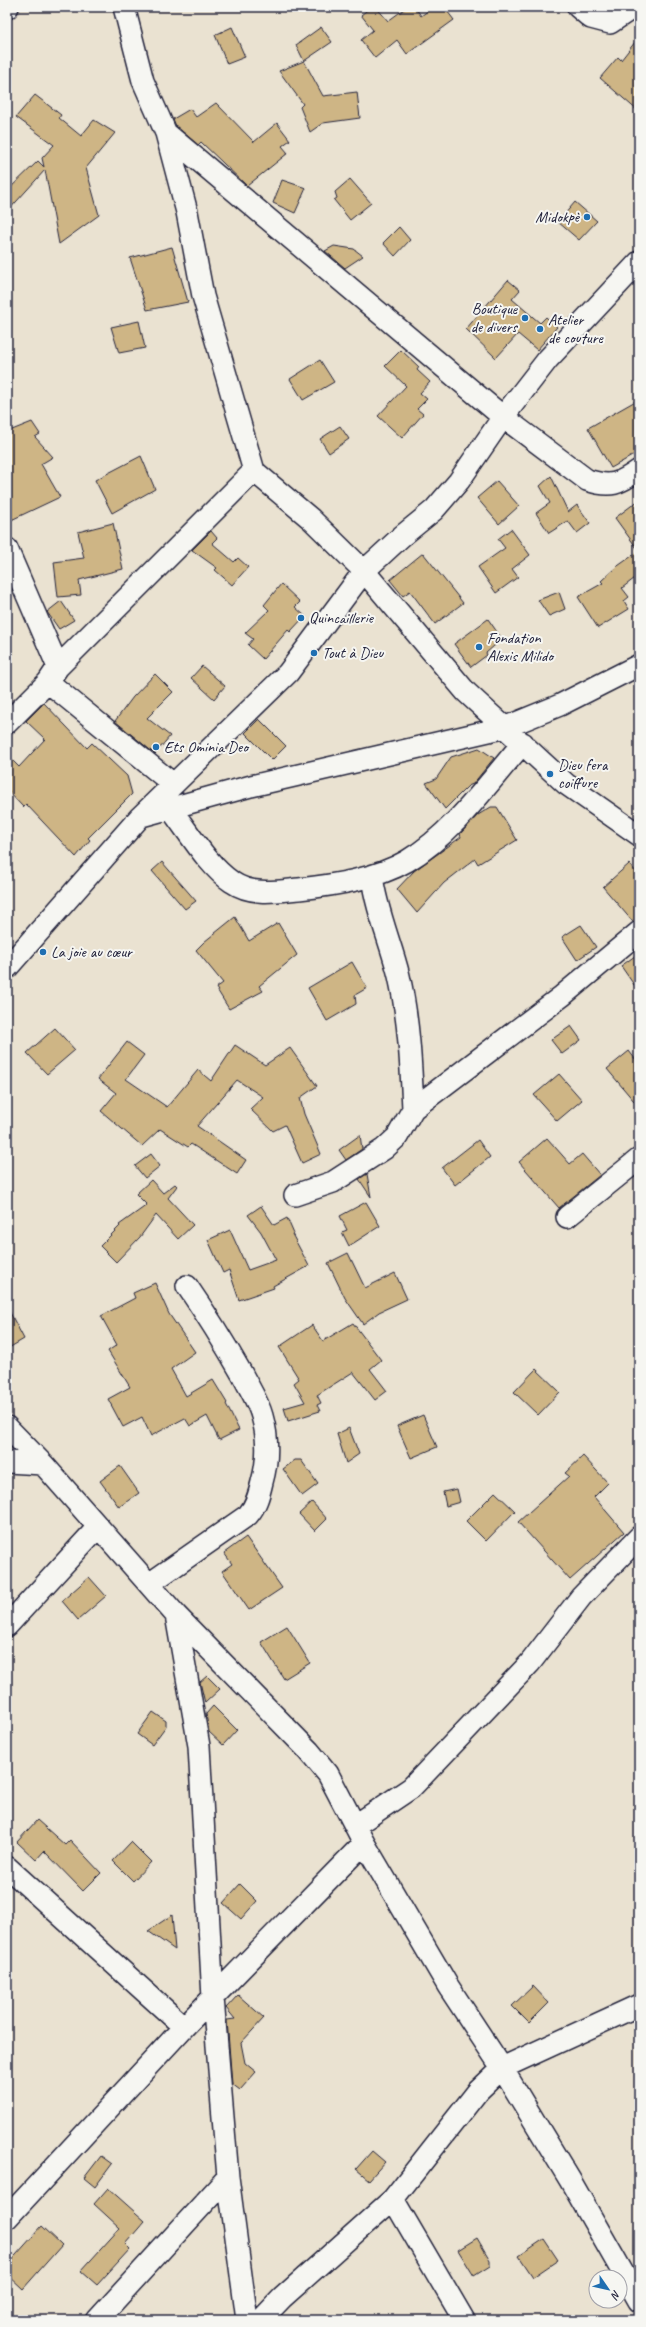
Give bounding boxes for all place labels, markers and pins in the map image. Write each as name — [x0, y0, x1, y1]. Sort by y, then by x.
place label: Midokpè — [535, 207, 581, 227]
marker: Midokpè — [582, 212, 592, 222]
place label: Boutique de divers — [471, 299, 519, 337]
place label: Atelier de couture — [548, 310, 605, 348]
marker: Boutique de divers — [520, 313, 530, 323]
marker: Atelier de couture — [535, 324, 545, 334]
place label: Quincaillerie — [309, 608, 375, 628]
marker: Quincaillerie — [296, 613, 306, 623]
place label: Fondation Alexis Milido — [487, 628, 555, 666]
marker: Fondation Alexis Milido — [474, 642, 484, 652]
place label: Tout à Dieu — [322, 643, 384, 663]
marker: Tout à Dieu — [309, 648, 319, 658]
place label: Ets Ominia Deo — [164, 737, 250, 757]
marker: Ets Ominia Deo — [151, 742, 161, 752]
place label: Dieu fera coiffure — [558, 755, 609, 793]
marker: Dieu fera coiffure — [545, 769, 555, 779]
place label: La joie au cœur — [51, 942, 134, 962]
marker: La joie au cœur — [38, 947, 48, 957]

